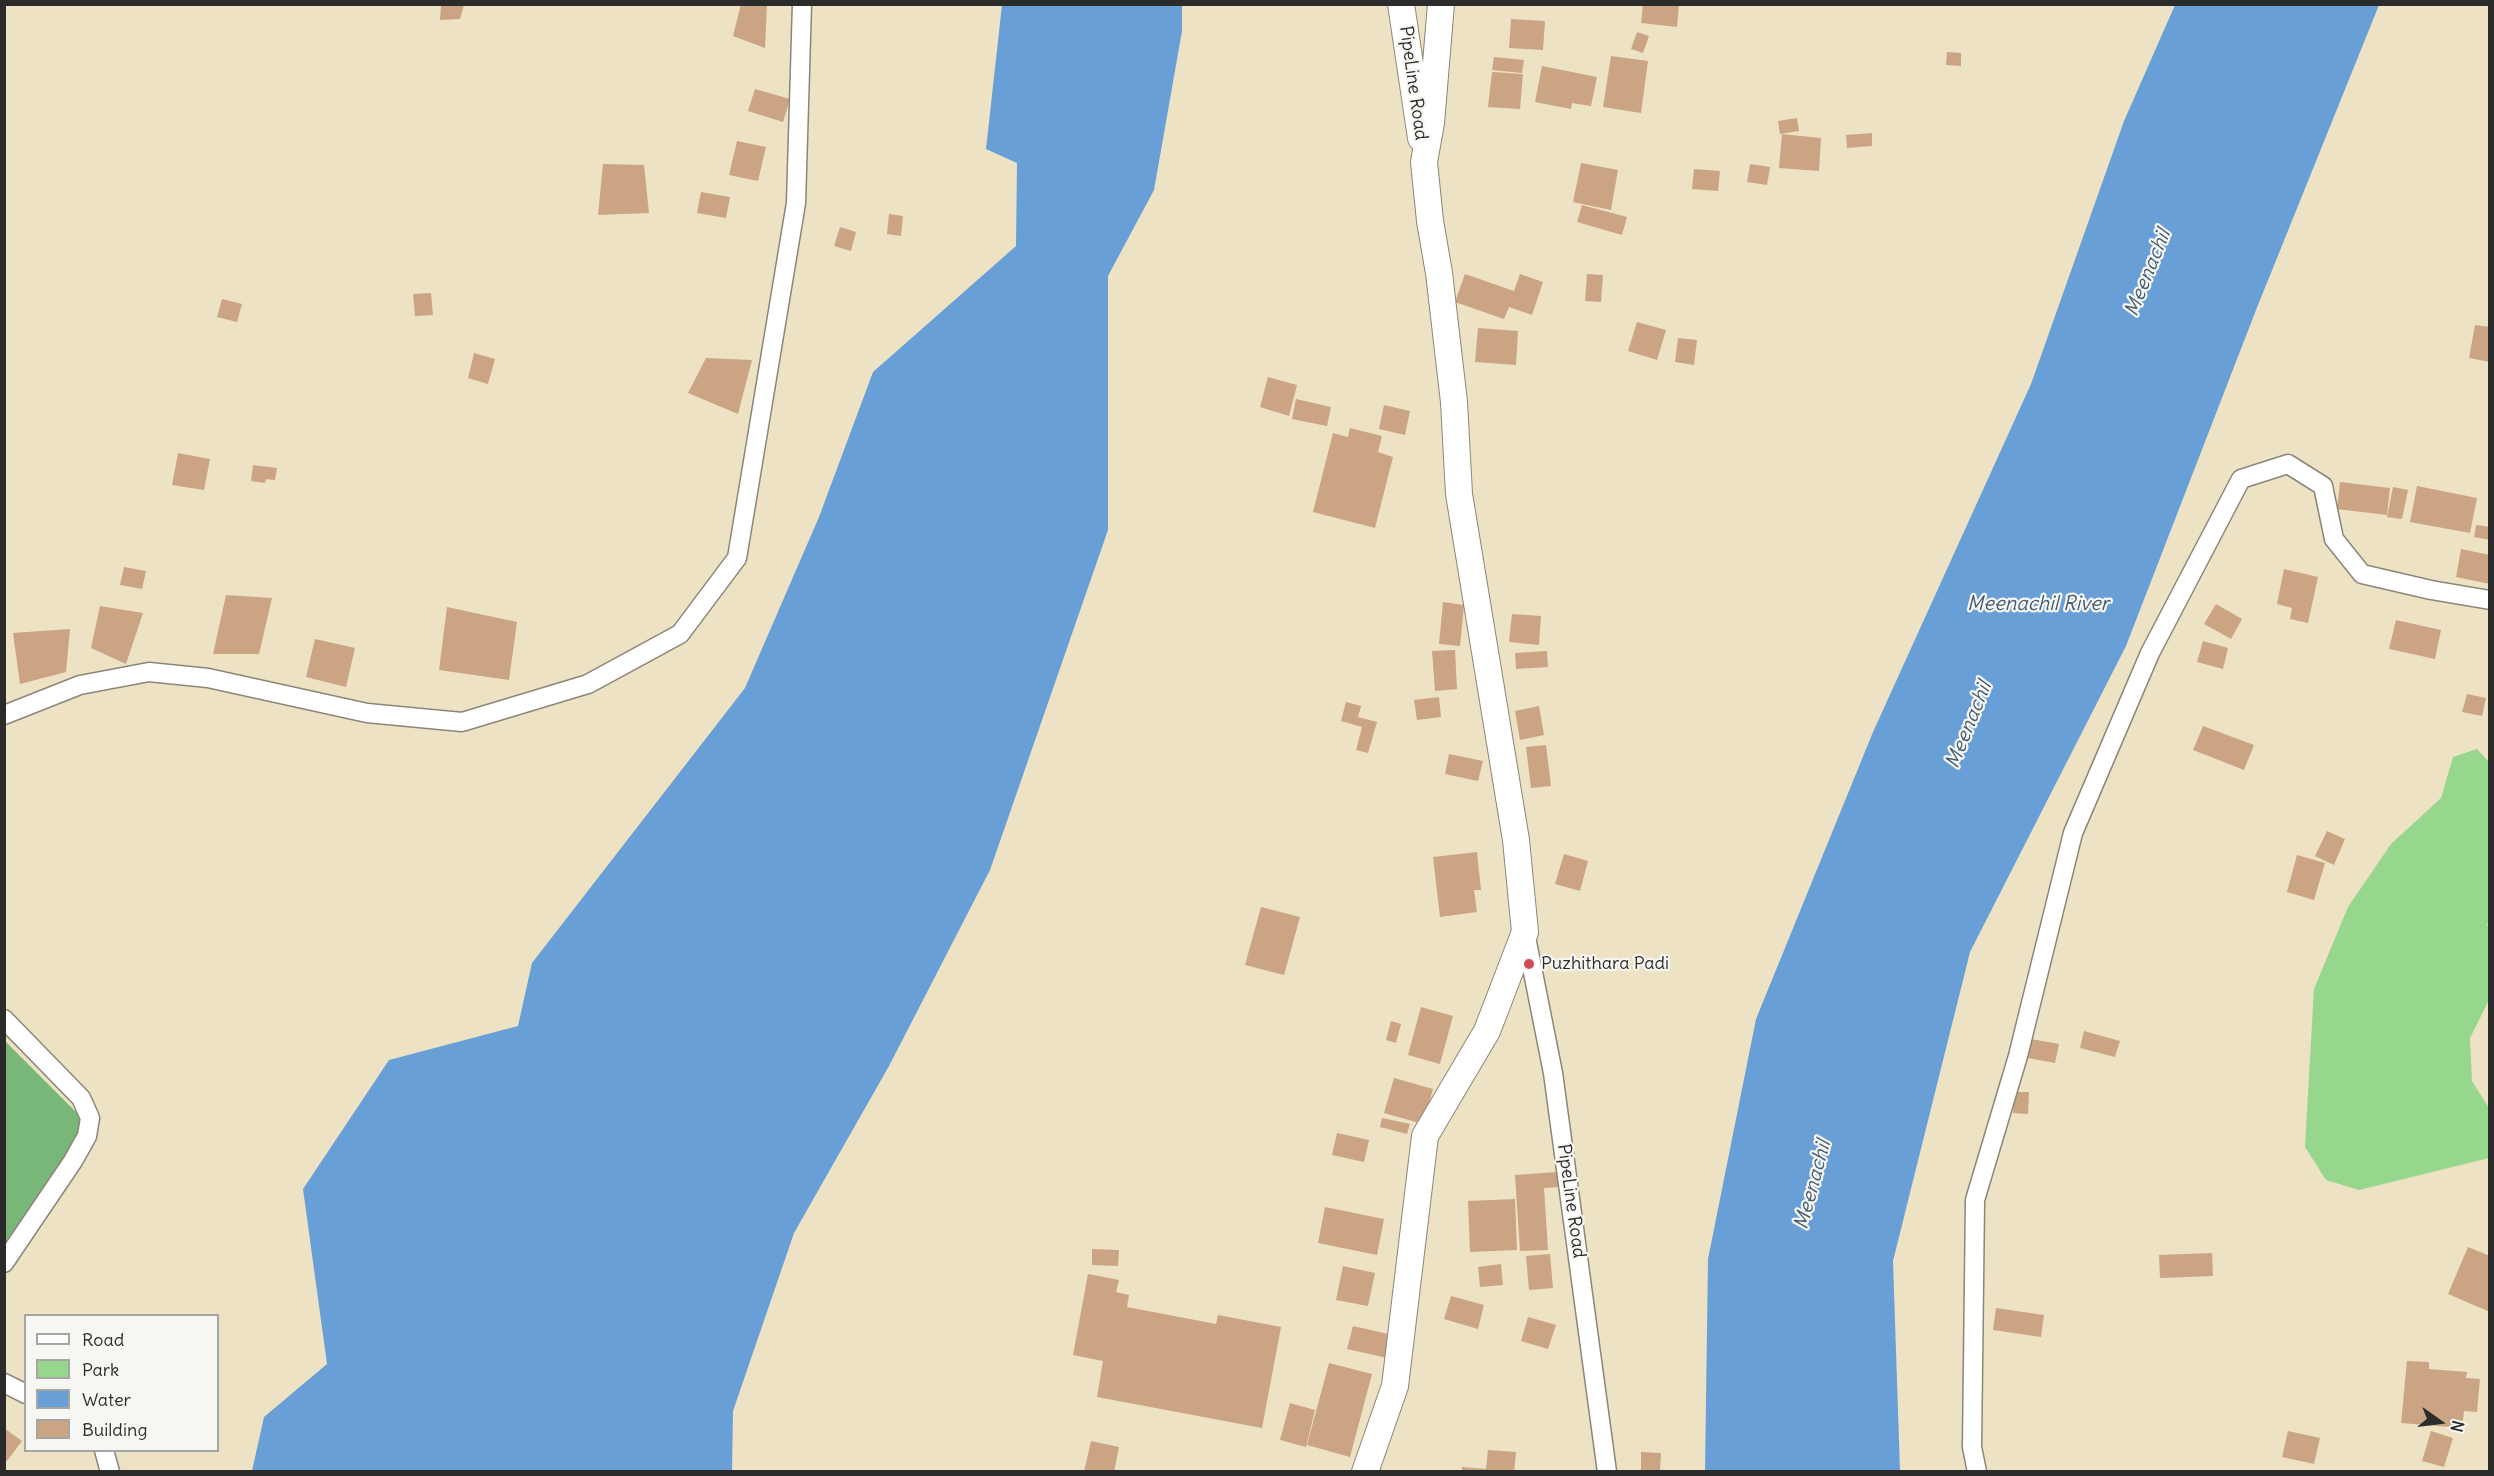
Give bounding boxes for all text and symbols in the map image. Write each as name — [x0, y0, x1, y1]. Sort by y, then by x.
street label: PipeLine Road — [1394, 24, 1432, 142]
water label: Meenachil — [2120, 226, 2176, 320]
water label: Meenachil River — [1967, 592, 2109, 616]
water label: Meenachil — [1941, 678, 1997, 772]
place label: Puzhithara Padi — [1541, 953, 1669, 975]
marker: Puzhithara Padi — [1522, 957, 1536, 971]
water label: Meenachil — [1790, 1138, 1836, 1232]
street label: PipeLine Road — [1552, 1142, 1590, 1260]
legend — [24, 1314, 219, 1452]
text: Road — [82, 1328, 124, 1351]
text: Park — [82, 1358, 119, 1381]
text: Water — [82, 1388, 131, 1411]
north arrow — [2410, 1392, 2470, 1452]
text: Building — [82, 1418, 147, 1441]
text: N — [2446, 1419, 2469, 1434]

